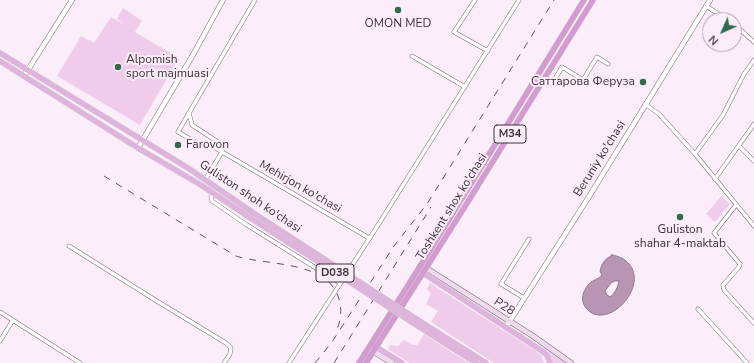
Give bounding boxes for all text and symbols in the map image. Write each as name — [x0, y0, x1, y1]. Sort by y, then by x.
marker: OMON MED — [393, 5, 403, 15]
north arrow — [702, 12, 742, 52]
place label: OMON MED — [365, 17, 431, 31]
text: N — [706, 32, 722, 48]
place label: Alpomish sport majmuasi — [126, 53, 209, 81]
marker: Alpomish sport majmuasi — [113, 62, 123, 72]
place label: Саттарова Феруза — [531, 75, 635, 89]
marker: Саттарова Феруза — [638, 77, 648, 87]
street label: Beruniy ko'chasi — [571, 118, 629, 200]
road number: M34 — [494, 125, 526, 143]
place label: Farovon — [186, 138, 229, 152]
marker: Farovon — [173, 140, 183, 150]
street label: Toshkent shox ko'chasi — [413, 151, 491, 263]
street label: Guliston shoh ko'chasi — [196, 158, 304, 236]
street label: Mehirjon ko'chasi — [256, 158, 344, 216]
marker: Guliston shahar 4-maktab — [675, 212, 685, 222]
place label: Guliston shahar 4-maktab — [634, 223, 726, 251]
road number: D038 — [316, 264, 354, 282]
street label: Р28 — [491, 295, 517, 319]

